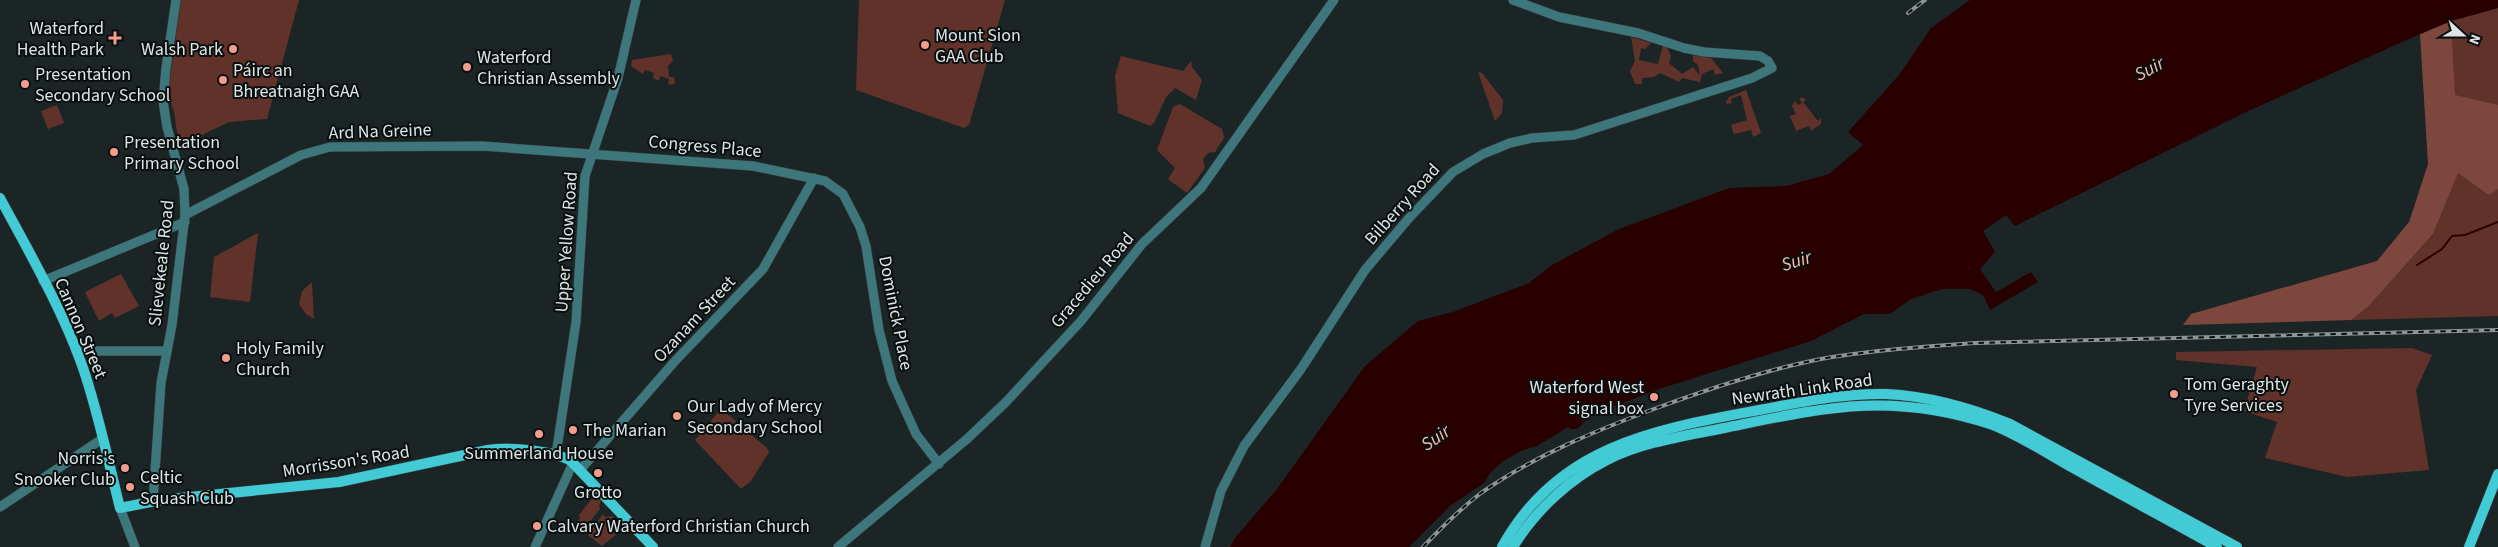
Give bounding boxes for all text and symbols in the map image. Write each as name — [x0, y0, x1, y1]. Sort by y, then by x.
north arrow — [2438, 10, 2488, 60]
place label: Waterford Health Park — [17, 16, 104, 62]
place label: Mount Sion GAA Club — [935, 23, 1021, 69]
marker: Waterford Health Park — [108, 31, 122, 45]
text: N — [2463, 31, 2485, 47]
place label: Walsh Park — [141, 37, 223, 62]
marker: Mount Sion GAA Club — [919, 39, 931, 51]
marker: Walsh Park — [227, 43, 239, 55]
place label: Waterford Christian Assembly — [477, 45, 621, 91]
water label: Suir — [2130, 50, 2171, 88]
place label: Páirc an Bhreatnaigh GAA — [233, 58, 360, 104]
marker: Waterford Christian Assembly — [461, 61, 473, 73]
place label: Presentation Secondary School — [35, 62, 170, 108]
marker: Páirc an Bhreatnaigh GAA — [217, 74, 229, 86]
marker: Presentation Secondary School — [19, 78, 31, 90]
street label: Ard Na Greine — [328, 117, 432, 146]
street label: Congress Place — [647, 129, 763, 164]
place label: Presentation Primary School — [124, 130, 239, 176]
marker: Presentation Primary School — [108, 146, 120, 158]
street label: Bilberry Road — [1359, 158, 1446, 251]
street label: Upper Yellow Road — [549, 171, 584, 313]
street label: Slievekeale Road — [142, 199, 181, 328]
street label: Gracedieu Road — [1045, 227, 1140, 334]
water label: Suir — [1778, 244, 1816, 279]
street label: Dominick Place — [872, 254, 919, 372]
street label: Ozanam Street — [647, 270, 741, 368]
street label: Cannon Street — [48, 274, 113, 382]
place label: Holy Family Church — [236, 336, 324, 382]
marker: Holy Family Church — [220, 352, 232, 364]
street label: Newrath Link Road — [1730, 367, 1874, 412]
place label: Tom Geraghty Tyre Services — [2184, 372, 2290, 418]
place label: Waterford West signal box — [1529, 375, 1644, 421]
marker: Tom Geraghty Tyre Services — [2168, 388, 2180, 400]
marker: Waterford West signal box — [1648, 391, 1660, 403]
place label: Our Lady of Mercy Secondary School — [687, 394, 822, 440]
marker: Our Lady of Mercy Secondary School — [671, 410, 683, 422]
place label: The Marian — [583, 418, 667, 443]
water label: Suir — [1416, 418, 1457, 458]
marker: The Marian — [567, 424, 579, 436]
marker: Summerland House — [533, 428, 545, 440]
street label: Morrisson's Road — [281, 439, 411, 484]
place label: Summerland House — [464, 441, 614, 466]
place label: Norris's Snooker Club — [14, 446, 115, 492]
marker: Norris's Snooker Club — [119, 462, 131, 474]
place label: Celtic Squash Club — [140, 465, 234, 511]
marker: Grotto — [592, 467, 604, 479]
place label: Grotto — [574, 480, 622, 505]
marker: Celtic Squash Club — [124, 481, 136, 493]
place label: Calvary Waterford Christian Church — [547, 514, 810, 539]
marker: Calvary Waterford Christian Church — [531, 520, 543, 532]

